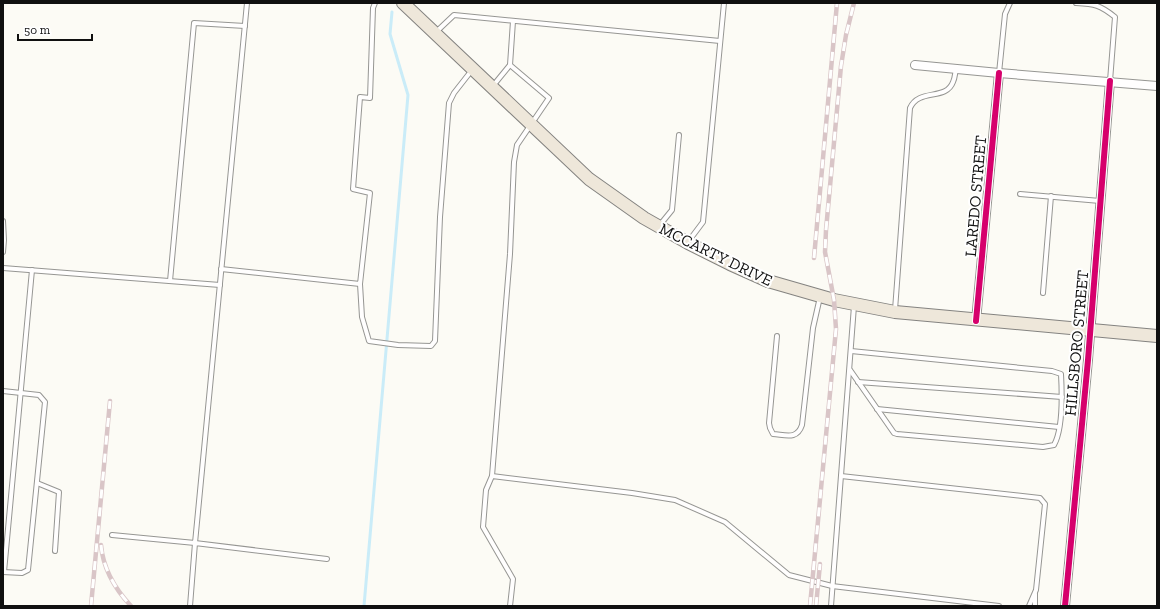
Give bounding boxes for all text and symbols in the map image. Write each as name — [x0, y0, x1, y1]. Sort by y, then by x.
scale bar — [18, 16, 92, 42]
text: 50 m — [24, 23, 51, 37]
street label: LAREDO STREET — [961, 134, 990, 258]
street label: MCCARTY DRIVE — [656, 219, 775, 290]
street label: HILLSBORO STREET — [1061, 269, 1092, 417]

